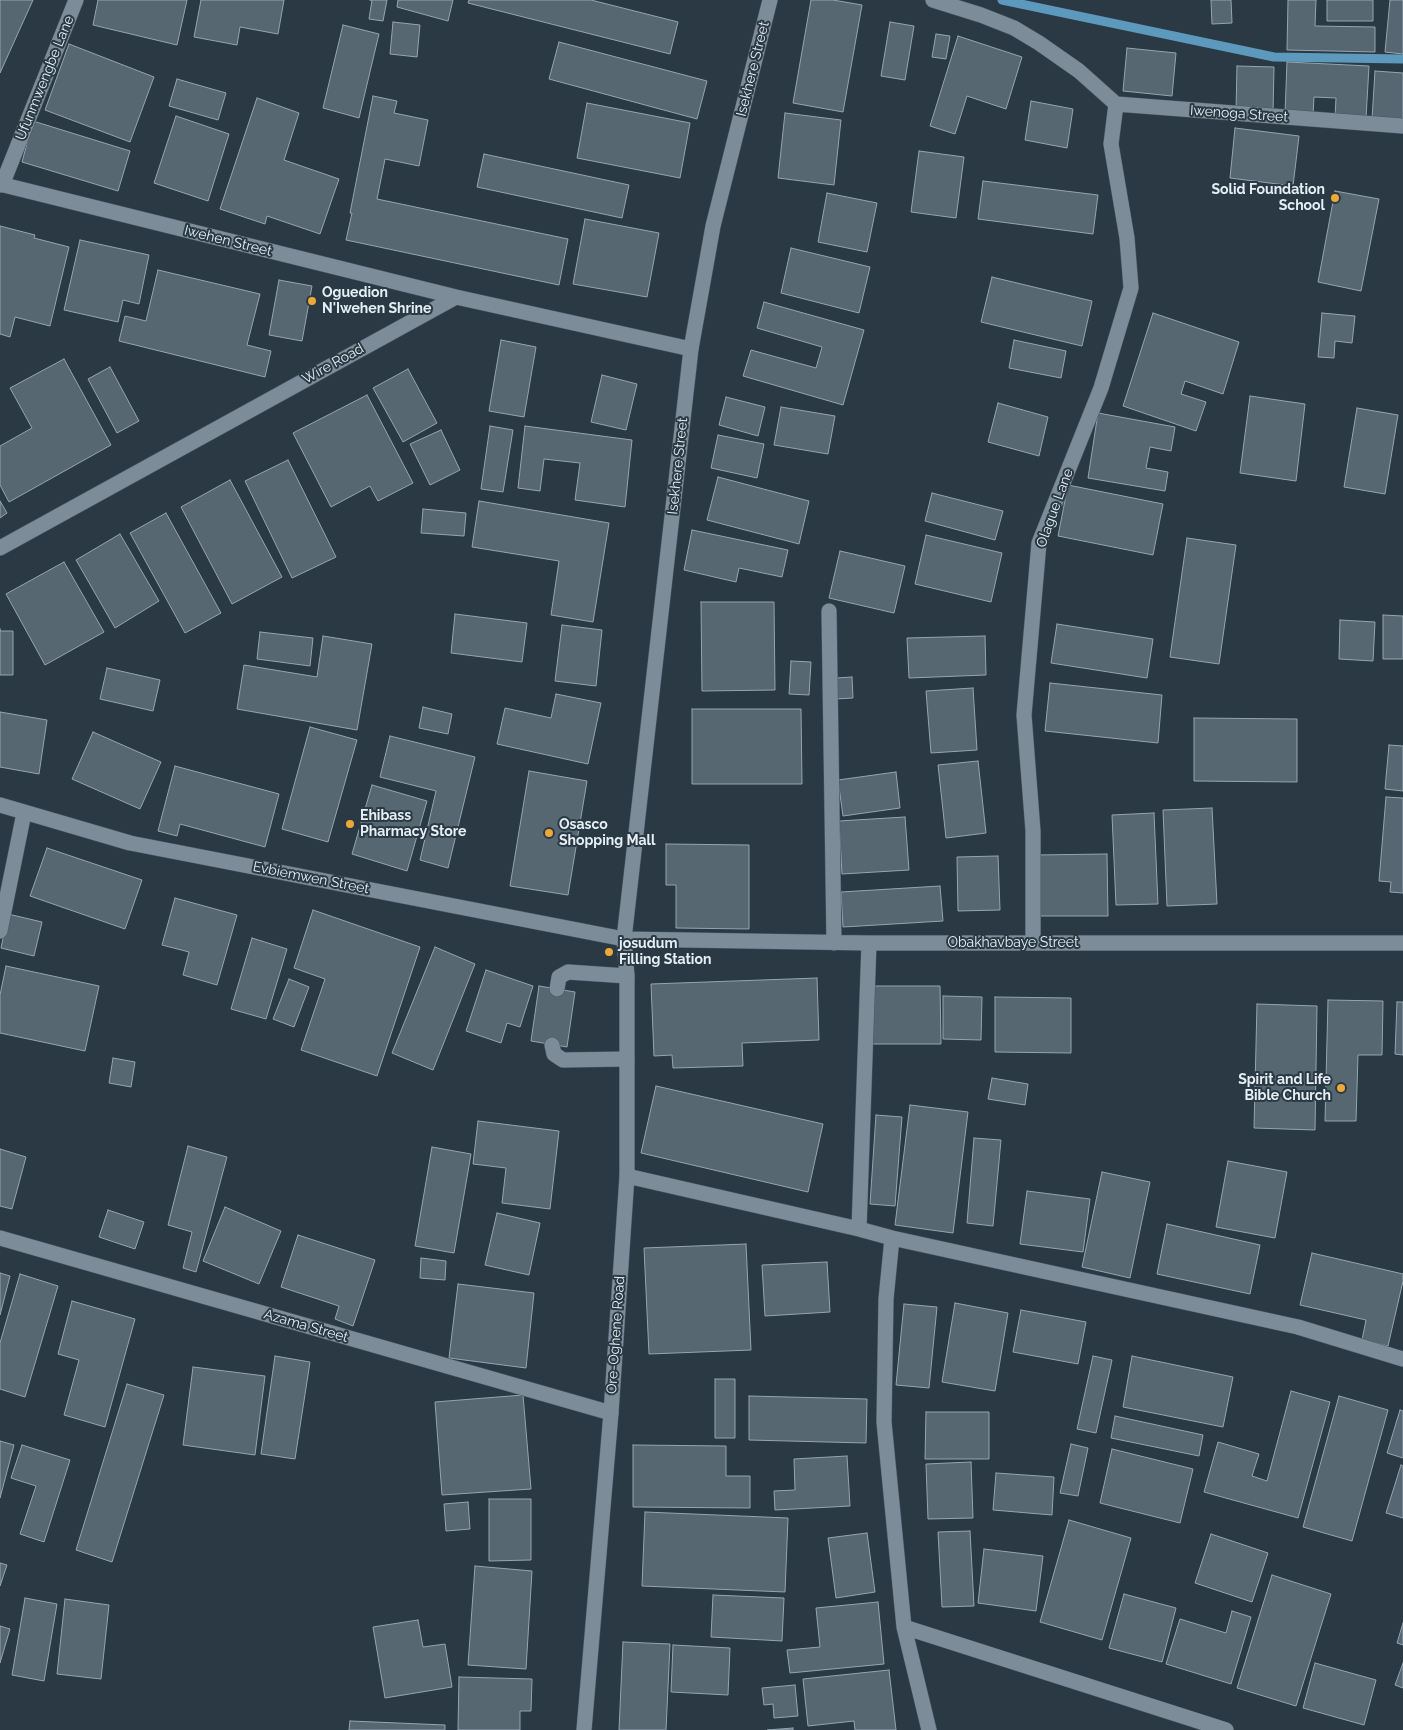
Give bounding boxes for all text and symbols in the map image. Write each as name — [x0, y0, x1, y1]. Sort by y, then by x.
street label: Ufunmwengbe Lane — [12, 13, 78, 143]
street label: Isekhere Street — [733, 20, 773, 118]
street label: Iwenoga Street — [1190, 102, 1288, 126]
place label: Solid Foundation School — [1211, 182, 1325, 214]
marker: Solid Foundation School — [1329, 192, 1341, 204]
street label: Iwehen Street — [182, 222, 274, 260]
place label: Oguedion N'Iwehen Shrine — [322, 285, 431, 318]
marker: Oguedion N'Iwehen Shrine — [306, 295, 318, 307]
street label: Wire Road — [299, 340, 367, 388]
street label: Isekhere Street — [665, 417, 691, 515]
street label: Olague Lane — [1033, 466, 1077, 550]
place label: Ehibass Pharmacy Store — [360, 808, 466, 840]
place label: Osasco Shopping Mall — [559, 817, 655, 850]
marker: Ehibass Pharmacy Store — [344, 818, 356, 830]
marker: Osasco Shopping Mall — [543, 827, 555, 839]
street label: Evbiemwen Street — [251, 858, 371, 898]
street label: Obakhavbaye Street — [947, 935, 1079, 951]
place label: josudum Filling Station — [619, 936, 711, 969]
marker: josudum Filling Station — [603, 946, 615, 958]
place label: Spirit and Life Bible Church — [1238, 1072, 1331, 1104]
marker: Spirit and Life Bible Church — [1335, 1082, 1347, 1094]
street label: Ore-Oghene Road — [603, 1275, 629, 1395]
street label: Azama Street — [262, 1306, 350, 1346]

